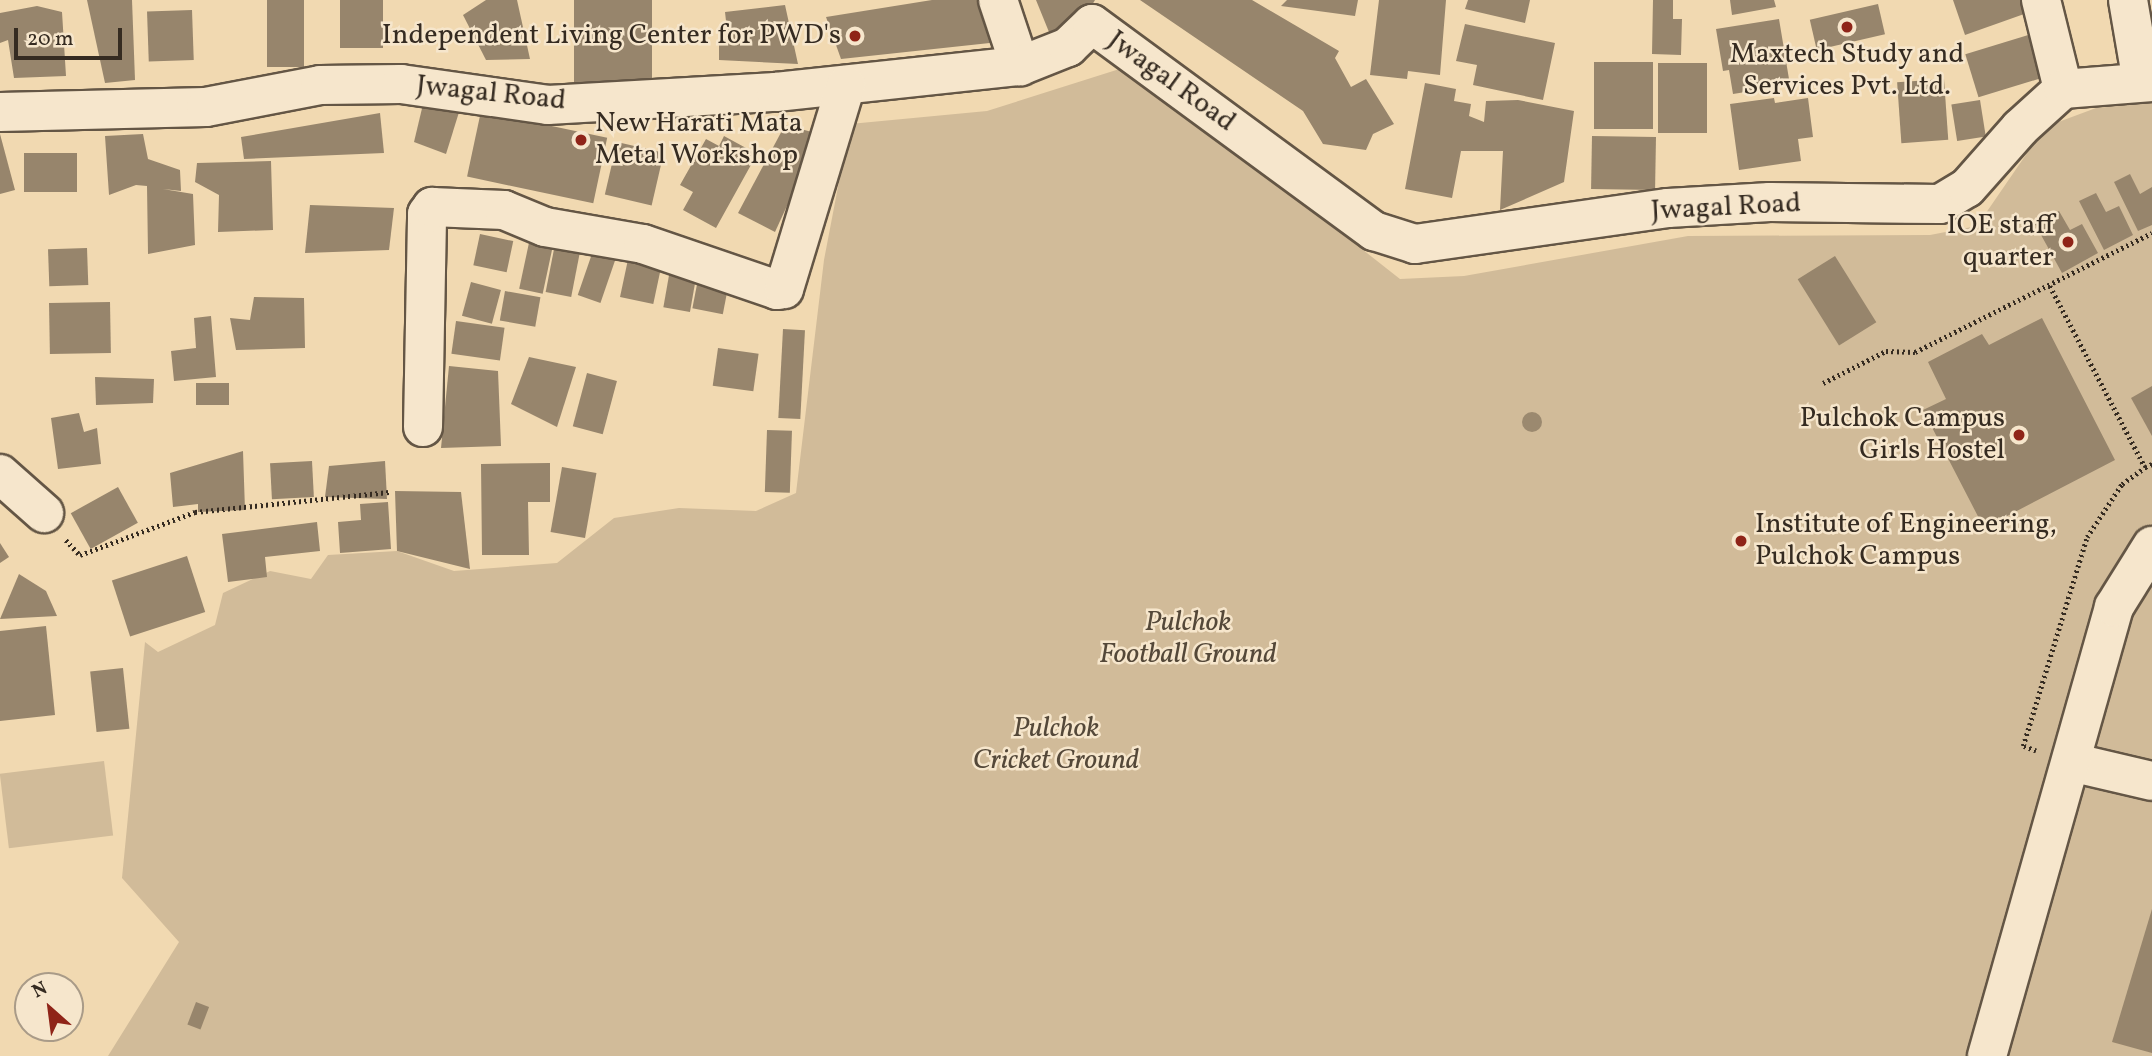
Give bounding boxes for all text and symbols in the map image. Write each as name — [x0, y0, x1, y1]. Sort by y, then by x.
scale bar — [18, 14, 126, 58]
place label: Independent Living Center for PWD's — [382, 19, 841, 53]
marker: Maxtech Study and Services Pvt. Ltd. — [1839, 19, 1855, 35]
street label: Jwagal Road — [1100, 24, 1242, 140]
text: 20 m — [27, 25, 73, 54]
marker: Independent Living Center for PWD's — [847, 28, 863, 44]
place label: Maxtech Study and Services Pvt. Ltd. — [1729, 38, 1965, 104]
street label: Jwagal Road — [415, 69, 567, 119]
place label: New Harati Mata Metal Workshop — [595, 107, 804, 173]
marker: New Harati Mata Metal Workshop — [573, 132, 589, 148]
street label: Jwagal Road — [1650, 187, 1802, 229]
place label: IOE staff quarter — [1947, 209, 2054, 275]
marker: IOE staff quarter — [2060, 234, 2076, 250]
place label: Pulchok Campus Girls Hostel — [1800, 402, 2005, 468]
marker: Pulchok Campus Girls Hostel — [2011, 427, 2027, 443]
place label: Institute of Engineering, Pulchok Campus — [1755, 508, 2054, 574]
marker: Institute of Engineering, Pulchok Campus — [1733, 533, 1749, 549]
park label: Pulchok Football Ground — [1099, 606, 1277, 672]
park label: Pulchok Cricket Ground — [973, 712, 1139, 778]
north arrow — [14, 972, 84, 1042]
text: N — [28, 976, 52, 1005]

